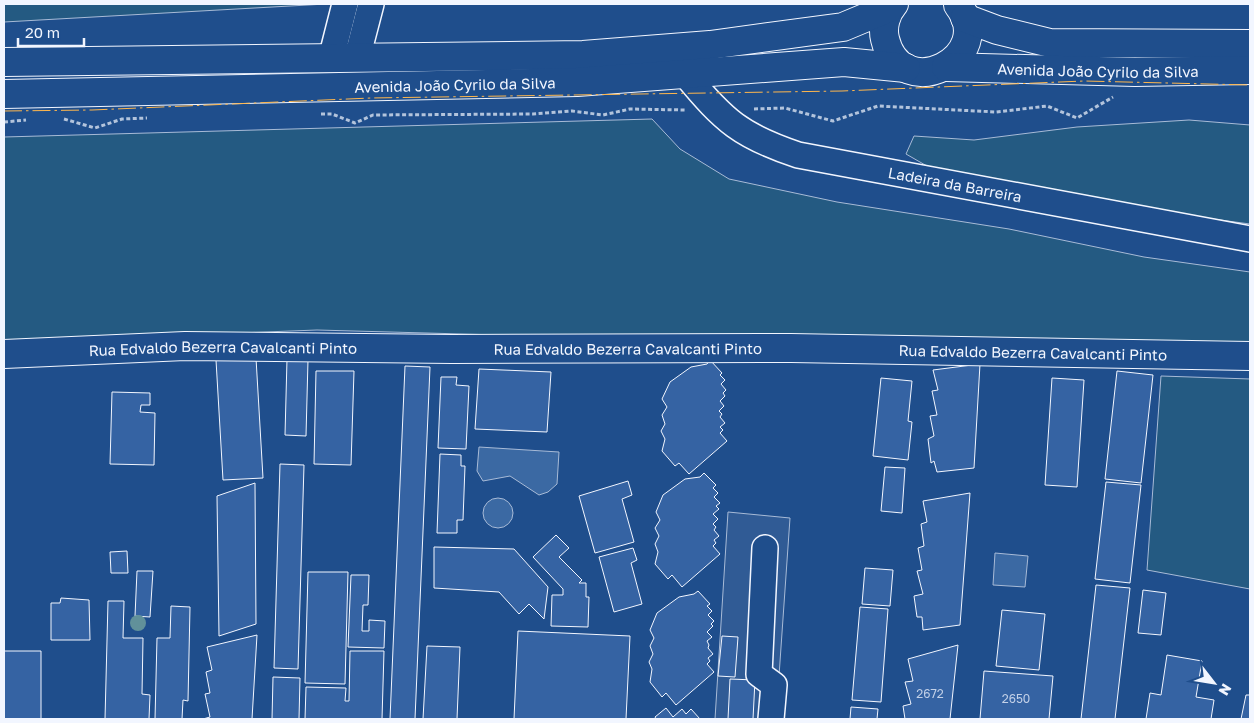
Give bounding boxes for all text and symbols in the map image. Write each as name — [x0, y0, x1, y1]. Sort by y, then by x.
scale bar — [18, 15, 84, 47]
text: 20 m — [25, 23, 60, 41]
street label: Avenida João Cyrilo da Silva — [997, 59, 1199, 81]
street label: Avenida João Cyrilo da Silva — [354, 73, 556, 96]
street label: Ladeira da Barreira — [887, 163, 1023, 205]
street label: Rua Edvaldo Bezerra Cavalcanti Pinto — [88, 337, 357, 359]
street label: Rua Edvaldo Bezerra Cavalcanti Pinto — [494, 339, 762, 358]
street label: Rua Edvaldo Bezerra Cavalcanti Pinto — [898, 341, 1167, 364]
north arrow — [1189, 658, 1239, 708]
text: N — [1216, 681, 1236, 699]
house number: 2672 — [916, 686, 944, 701]
house number: 2650 — [1002, 691, 1030, 706]

